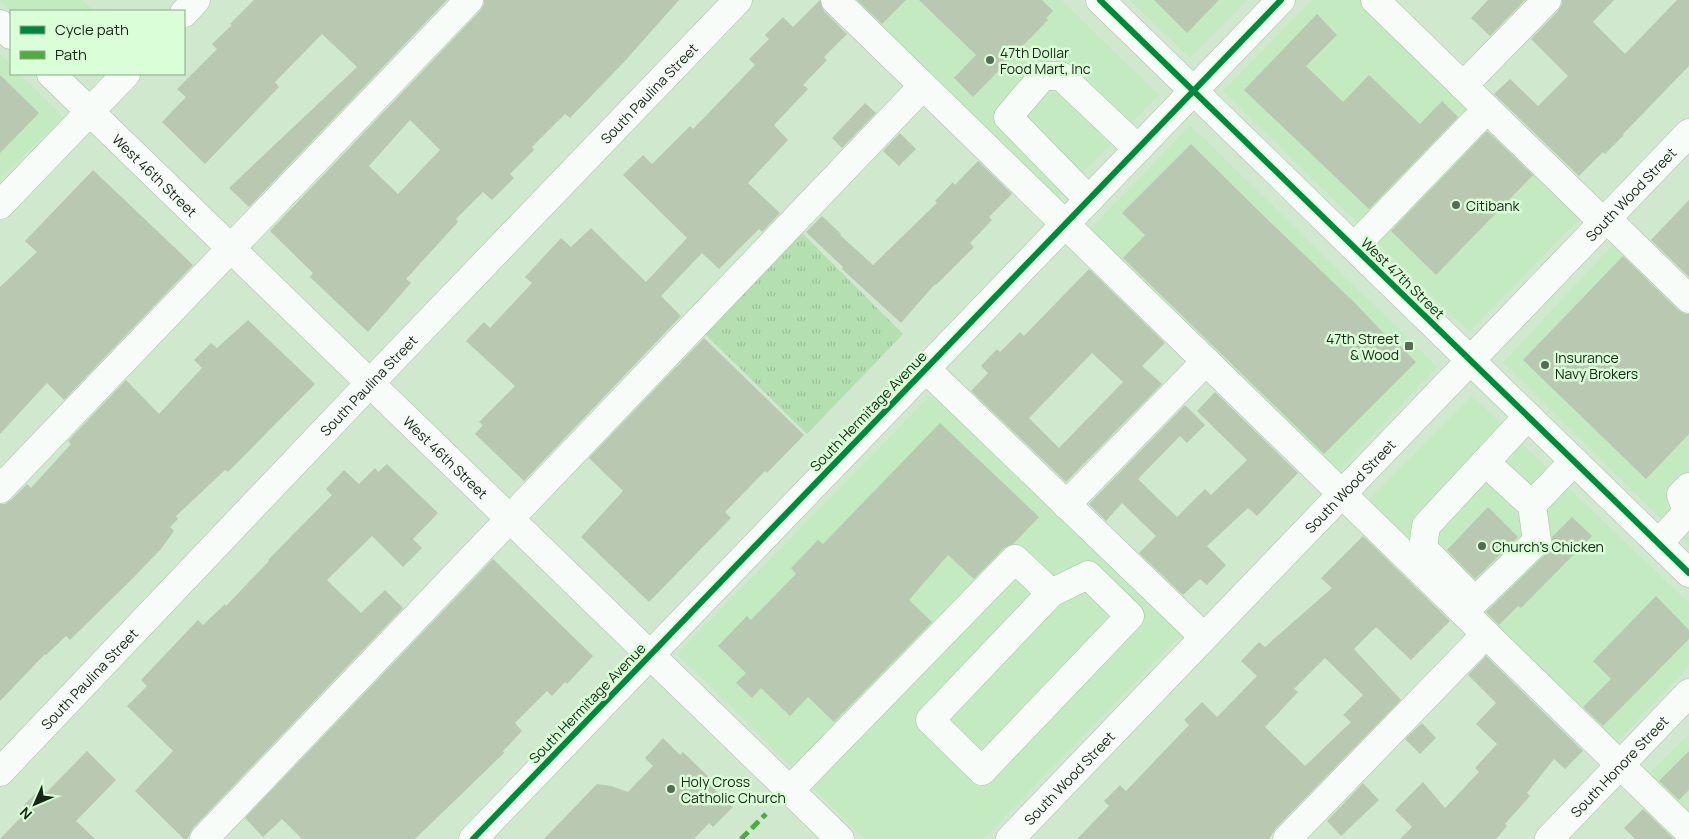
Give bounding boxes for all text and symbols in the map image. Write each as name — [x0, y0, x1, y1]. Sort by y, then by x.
legend — [10, 10, 185, 75]
text: Cycle path — [55, 19, 129, 40]
street label: South Paulina Street — [596, 38, 702, 148]
place label: 47th Dollar Food Mart, Inc — [1000, 43, 1091, 78]
text: Path — [55, 44, 87, 65]
marker: 47th Dollar Food Mart, Inc — [984, 54, 996, 66]
street label: West 46th Street — [109, 129, 202, 221]
street label: South Wood Street — [1581, 143, 1680, 245]
place label: Citibank — [1466, 196, 1521, 215]
marker: Citibank — [1450, 199, 1462, 211]
street label: West 47th Street — [1357, 233, 1449, 323]
place label: 47th Street & Wood — [1326, 329, 1399, 364]
street label: South Paulina Street — [315, 330, 421, 440]
marker: 47th Street & Wood — [1403, 340, 1415, 352]
street label: South Hermitage Avenue — [805, 347, 931, 475]
place label: Insurance Navy Brokers — [1555, 348, 1638, 383]
marker: Insurance Navy Brokers — [1539, 359, 1551, 371]
street label: West 46th Street — [399, 411, 493, 503]
street label: South Wood Street — [1300, 435, 1399, 537]
place label: Church's Chicken — [1492, 537, 1604, 556]
marker: Church's Chicken — [1476, 540, 1488, 552]
street label: South Paulina Street — [36, 624, 142, 733]
street label: South Hermitage Avenue — [524, 639, 650, 767]
street label: South Honore Street — [1566, 711, 1672, 821]
street label: South Wood Street — [1019, 727, 1119, 829]
place label: Holy Cross Catholic Church — [681, 772, 786, 807]
north arrow — [10, 779, 60, 829]
marker: Holy Cross Catholic Church — [665, 783, 677, 795]
text: N — [15, 803, 36, 824]

